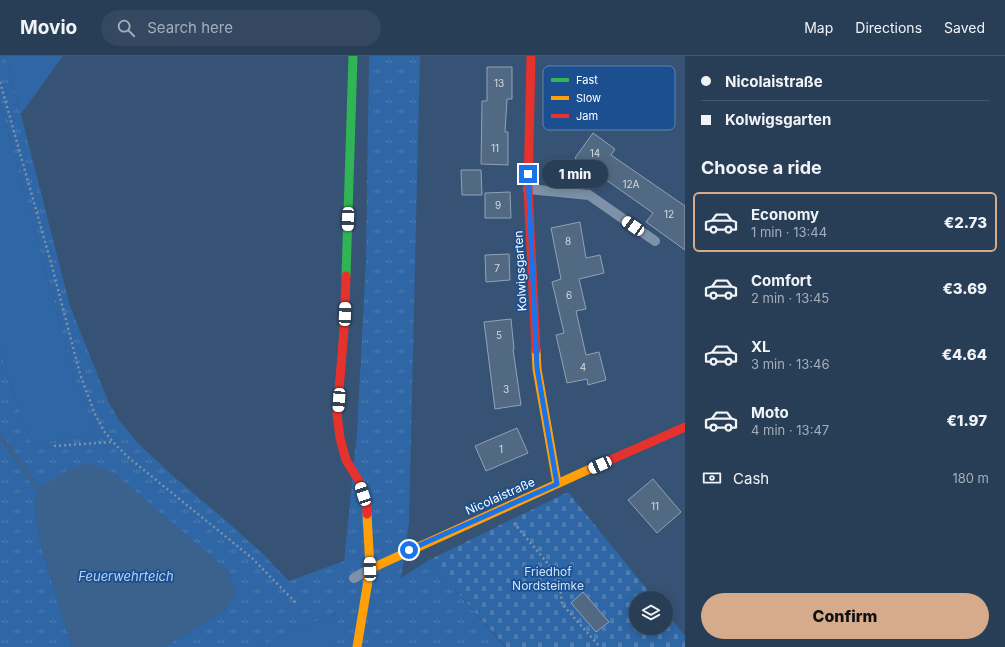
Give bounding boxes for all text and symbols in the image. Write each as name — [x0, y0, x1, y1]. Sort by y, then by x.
search box — [101, 10, 381, 46]
text: Movio — [20, 16, 77, 39]
icon: search — [115, 17, 137, 39]
text: Search here — [147, 18, 233, 37]
text: Map — [804, 19, 833, 36]
text: Directions — [855, 19, 922, 36]
text: Saved — [944, 19, 985, 36]
legend — [543, 66, 675, 130]
text: Nicolaistraße — [725, 72, 823, 91]
text: Fast — [576, 73, 598, 87]
house number: 13 — [494, 77, 504, 89]
text: Slow — [576, 91, 601, 105]
text: Jam — [576, 109, 598, 123]
text: Kolwigsgarten — [725, 110, 831, 129]
house number: 11 — [491, 142, 499, 154]
house number: 14 — [590, 147, 600, 159]
text: Choose a ride — [701, 157, 822, 178]
callout: 1 min — [542, 160, 608, 188]
route end — [519, 165, 537, 183]
text: 1 min — [559, 166, 591, 182]
house number: 12A — [622, 178, 640, 190]
house number: 9 — [495, 199, 501, 211]
icon: car — [703, 204, 739, 240]
text: Economy — [751, 205, 819, 224]
car — [342, 207, 354, 231]
house number: 12 — [664, 208, 674, 220]
text: €2.73 — [944, 213, 987, 232]
car — [620, 214, 646, 238]
text: 1 min · 13:44 — [751, 224, 827, 240]
street label: Kolwigsgarten — [510, 230, 530, 312]
house number: 8 — [565, 235, 571, 247]
house number: 7 — [494, 262, 500, 274]
icon: car — [703, 270, 739, 306]
text: Comfort — [751, 271, 812, 290]
text: €3.69 — [942, 279, 987, 298]
house number: 6 — [566, 289, 572, 301]
text: 2 min · 13:45 — [751, 290, 829, 306]
car — [339, 302, 351, 326]
house number: 5 — [496, 329, 502, 341]
icon: car — [703, 336, 739, 372]
text: XL — [751, 337, 771, 356]
text: €4.64 — [942, 345, 987, 364]
text: 3 min · 13:46 — [751, 356, 829, 372]
house number: 4 — [580, 361, 586, 373]
house number: 3 — [503, 383, 509, 395]
car — [332, 388, 346, 412]
icon: car — [703, 402, 739, 438]
text: Moto — [751, 403, 789, 422]
text: €1.97 — [946, 411, 987, 430]
text: 4 min · 13:47 — [751, 422, 829, 438]
house number: 1 — [499, 443, 503, 455]
car — [587, 455, 613, 475]
icon: cash — [701, 467, 723, 489]
text: Cash — [733, 469, 769, 488]
text: 180 m — [952, 470, 989, 486]
street label: Nicolaistraße — [463, 474, 537, 518]
car — [354, 481, 372, 507]
house number: 11 — [651, 500, 659, 512]
route start — [400, 541, 418, 559]
car — [364, 557, 376, 581]
park label: Friedhof Nordsteimke — [512, 564, 584, 593]
water label: Feuerwehrteich — [78, 568, 174, 584]
map controls — [629, 591, 673, 635]
button: layers — [629, 591, 673, 635]
button: Confirm — [701, 593, 989, 639]

